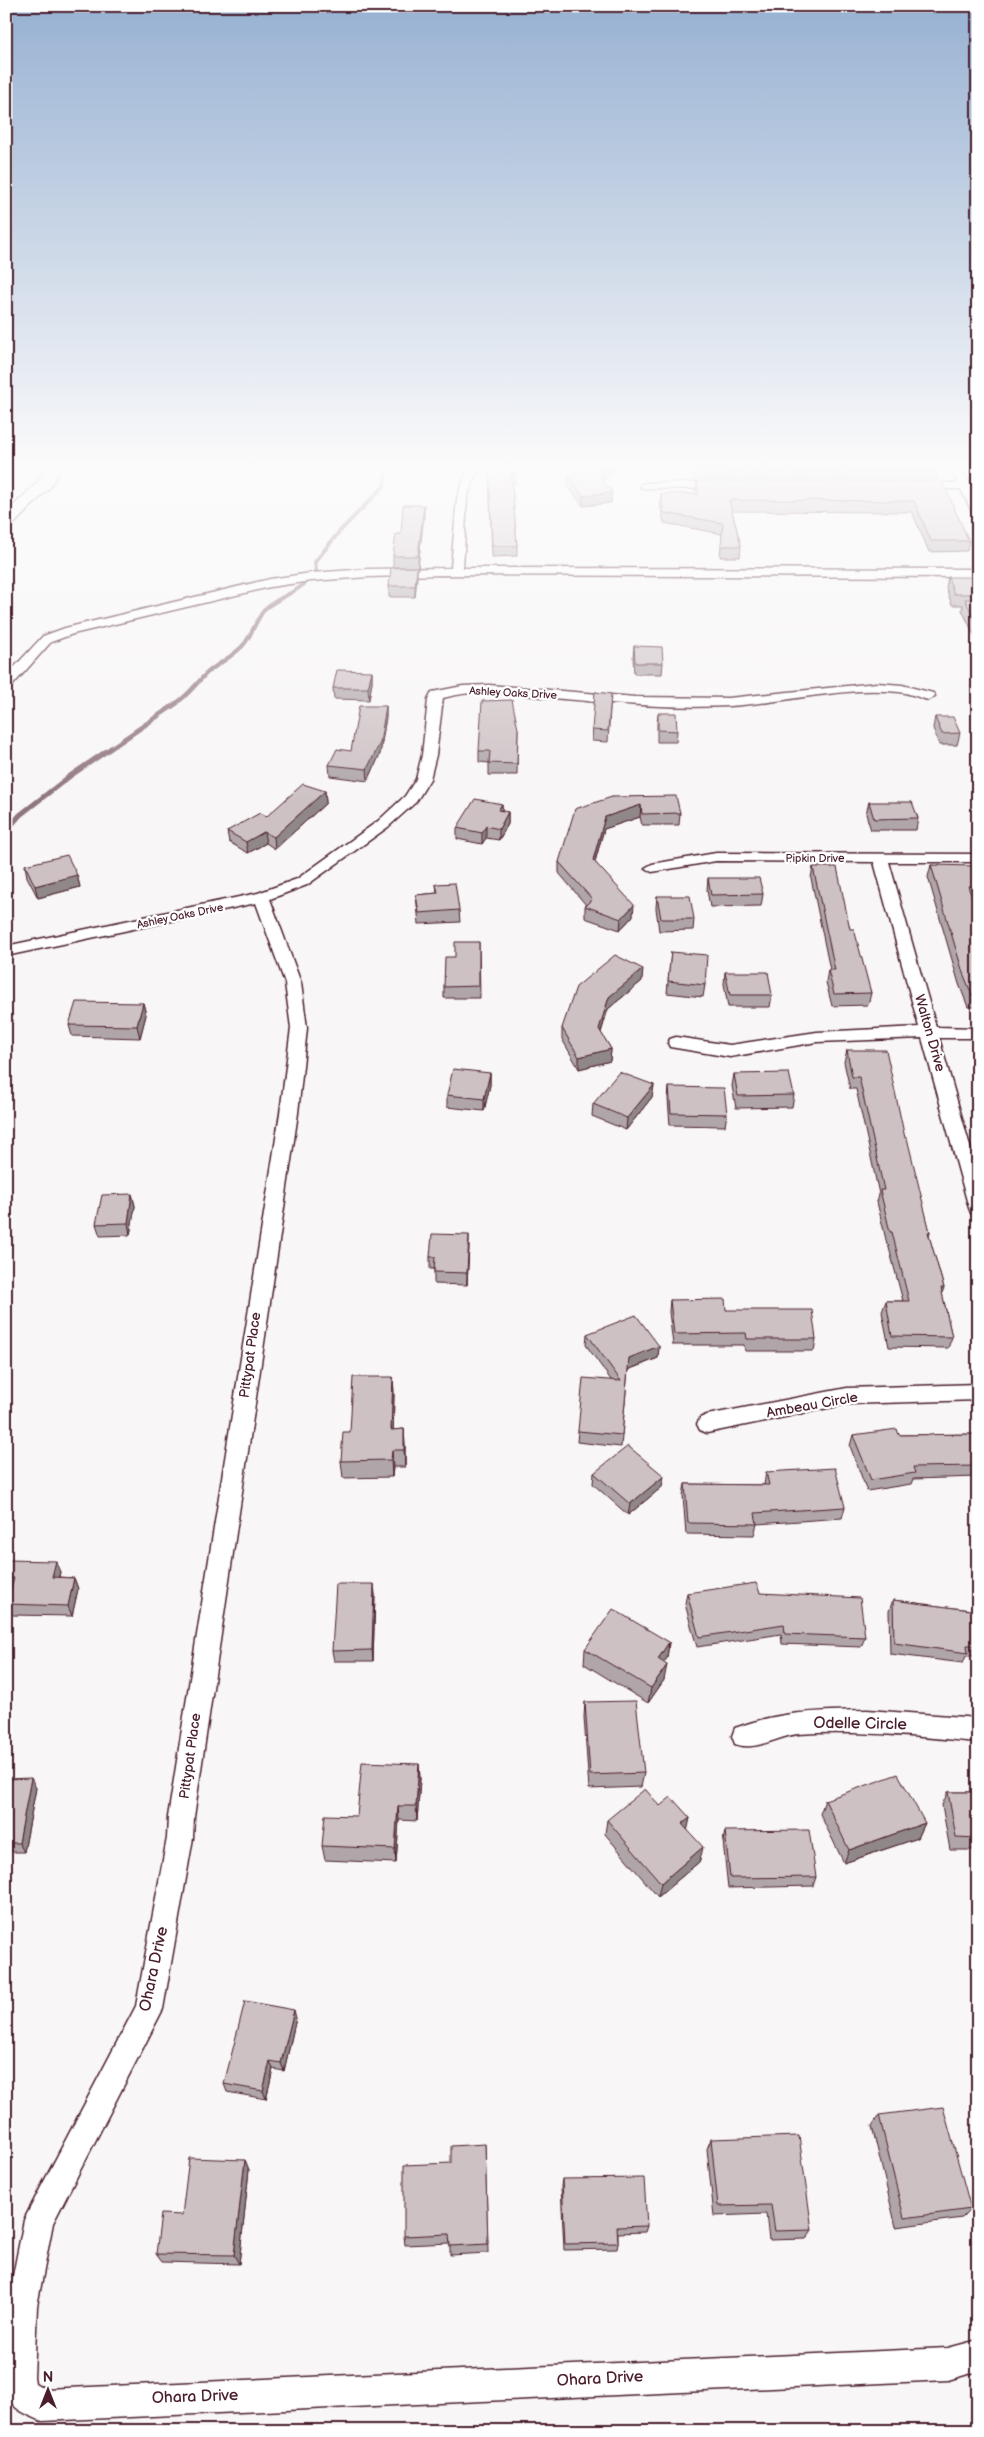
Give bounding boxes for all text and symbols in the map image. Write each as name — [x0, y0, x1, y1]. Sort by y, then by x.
street label: Ashley Oaks Drive — [469, 684, 558, 702]
street label: Pipkin Drive — [786, 852, 845, 865]
street label: Ashley Oaks Drive — [136, 900, 225, 932]
street label: Walton Drive — [911, 992, 949, 1074]
street label: Pittypat Place — [236, 1311, 264, 1399]
street label: Ambeau Circle — [765, 1389, 859, 1421]
street label: Pittypat Place — [176, 1712, 204, 1800]
street label: Odelle Circle — [813, 1714, 907, 1734]
street label: Ohara Drive — [136, 1924, 172, 2013]
north arrow — [22, 2364, 72, 2414]
street label: Ohara Drive — [556, 2367, 644, 2391]
text: N — [43, 2369, 53, 2386]
street label: Ohara Drive — [151, 2386, 239, 2408]

